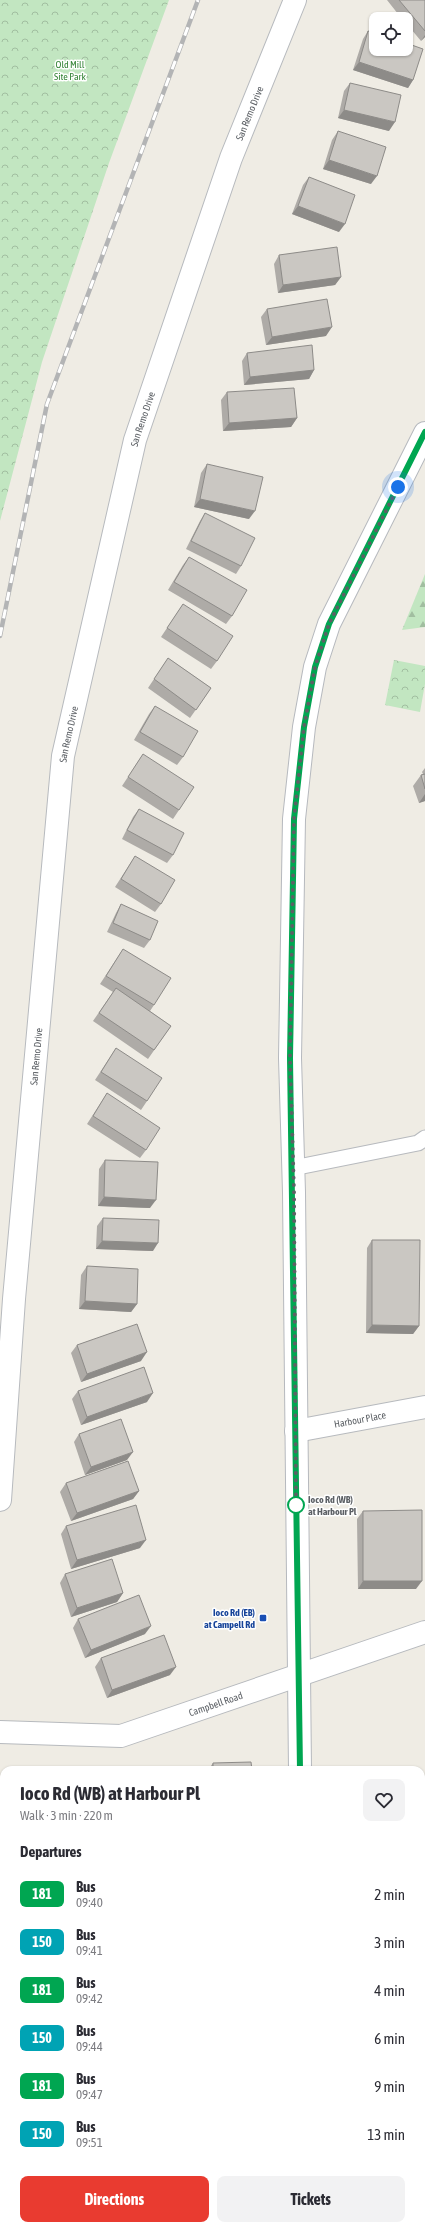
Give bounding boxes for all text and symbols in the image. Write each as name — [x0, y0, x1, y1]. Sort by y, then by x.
map controls — [369, 12, 413, 56]
button: locate — [369, 12, 413, 56]
park label: Old Mill Site Park — [54, 59, 87, 82]
street label: San Remo Drive — [234, 84, 266, 142]
street label: San Remo Drive — [129, 390, 157, 448]
your location — [388, 477, 408, 497]
street label: San Remo Drive — [57, 705, 80, 763]
street label: San Remo Drive — [28, 1027, 44, 1086]
street label: Harbour Place — [333, 1409, 387, 1430]
place label: Ioco Rd (WB) at Harbour Pl — [308, 1494, 357, 1517]
marker: Ioco Rd (WB) at Harbour Pl — [287, 1496, 305, 1514]
place label: Ioco Rd (EB) at Campell Rd — [204, 1607, 255, 1630]
marker: Ioco Rd (EB) at Campell Rd — [258, 1613, 268, 1623]
street label: Campbell Road — [187, 1690, 244, 1718]
button: heart — [363, 1779, 405, 1821]
text: Ioco Rd (WB) at Harbour Pl — [20, 1782, 200, 1804]
text: Walk · 3 min · 220 m — [20, 1808, 113, 1823]
text: Departures — [20, 1843, 82, 1860]
text: Bus — [76, 1878, 96, 1895]
text: 181 — [32, 1886, 52, 1902]
text: 2 min — [374, 1886, 405, 1903]
text: 09:40 — [76, 1895, 103, 1910]
text: Bus — [76, 1926, 96, 1943]
text: 150 — [32, 1934, 52, 1950]
text: 3 min — [374, 1934, 405, 1951]
text: 09:41 — [76, 1943, 103, 1958]
text: Bus — [76, 1974, 96, 1991]
text: 181 — [32, 1982, 52, 1998]
text: 4 min — [374, 1982, 405, 1999]
text: 09:42 — [76, 1991, 103, 2006]
text: Bus — [76, 2022, 96, 2039]
text: 150 — [32, 2030, 52, 2046]
text: 6 min — [374, 2030, 405, 2047]
text: 09:44 — [76, 2039, 103, 2054]
text: Bus — [76, 2070, 96, 2087]
text: 181 — [32, 2078, 52, 2094]
text: 9 min — [374, 2078, 405, 2095]
text: 09:47 — [76, 2087, 103, 2102]
text: Bus — [76, 2118, 96, 2135]
text: 150 — [32, 2126, 52, 2142]
text: 13 min — [367, 2126, 405, 2143]
text: 09:51 — [76, 2135, 103, 2150]
button: Directions — [20, 2176, 209, 2222]
button: Tickets — [217, 2176, 405, 2222]

